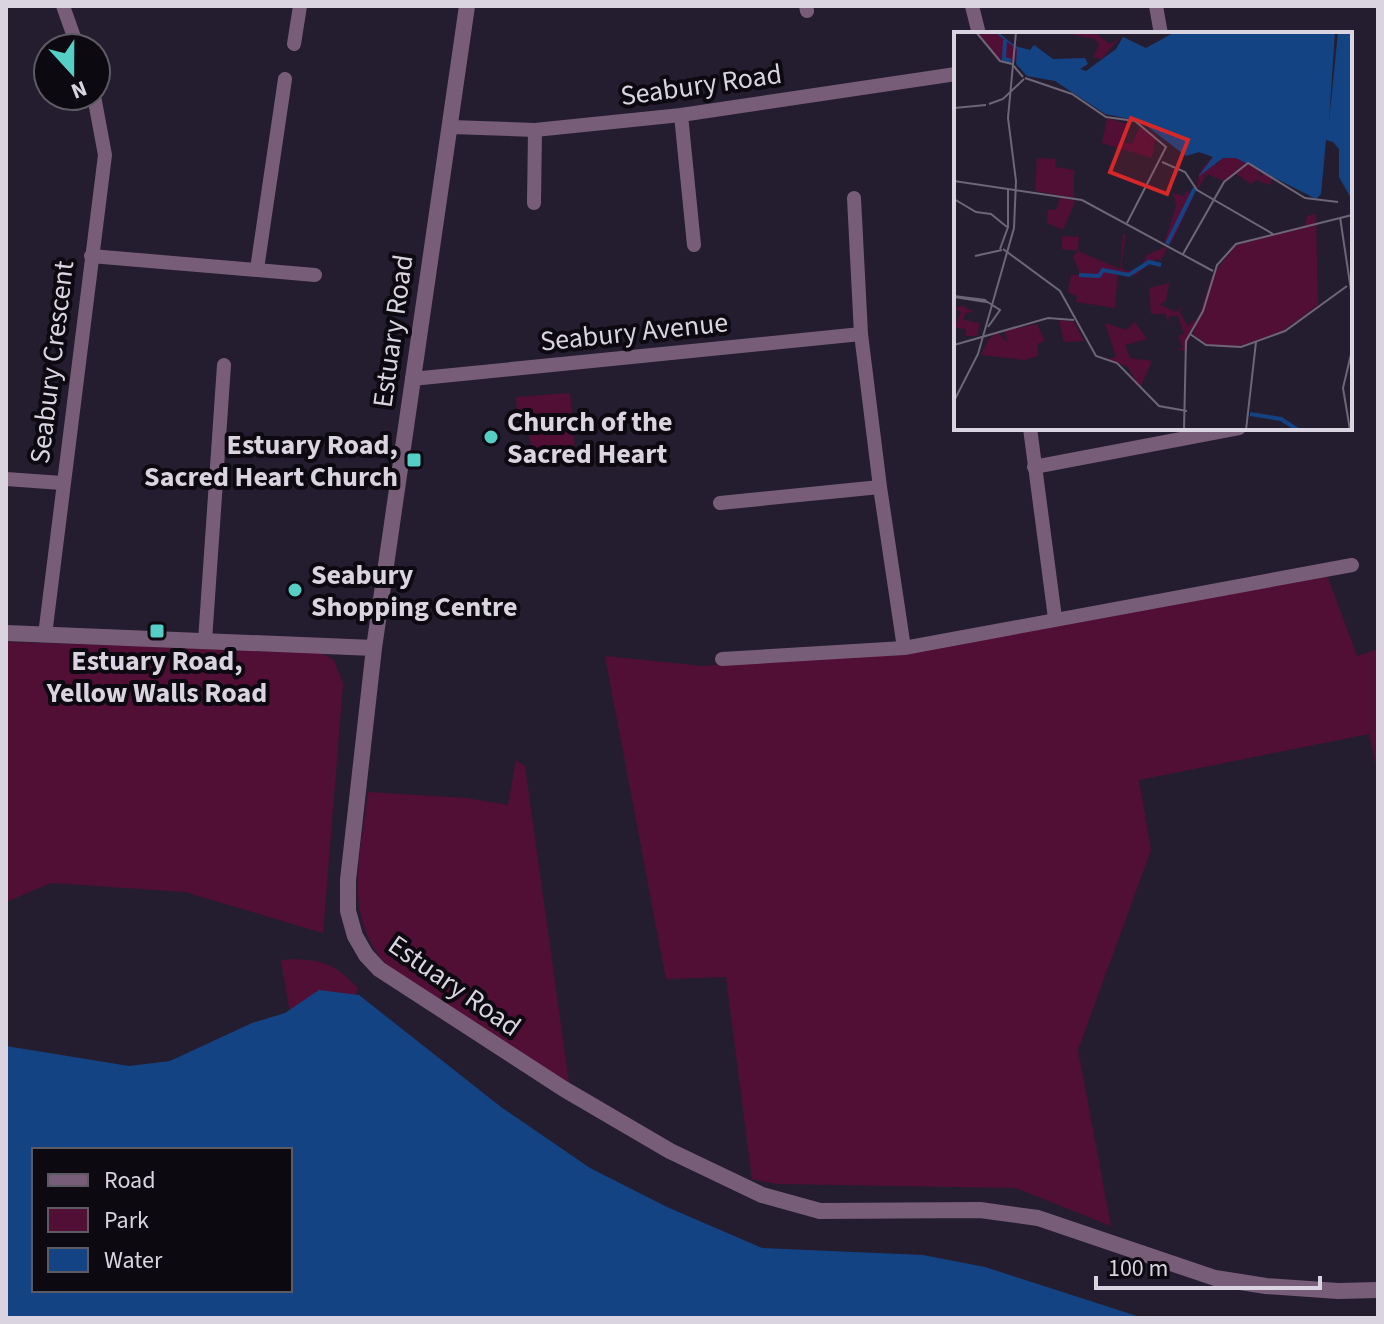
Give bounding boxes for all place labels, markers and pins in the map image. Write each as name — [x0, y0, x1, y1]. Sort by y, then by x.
place label: Church of the Sacred Heart — [507, 402, 673, 474]
place label: Estuary Road, Sacred Heart Church — [144, 425, 398, 497]
marker: Church of the Sacred Heart — [482, 428, 500, 446]
marker: Estuary Road, Sacred Heart Church — [405, 451, 423, 469]
place label: Seabury Shopping Centre — [311, 555, 517, 627]
marker: Seabury Shopping Centre — [286, 581, 304, 599]
marker: Estuary Road, Yellow Walls Road — [148, 622, 166, 640]
place label: Estuary Road, Yellow Walls Road — [46, 641, 267, 713]

